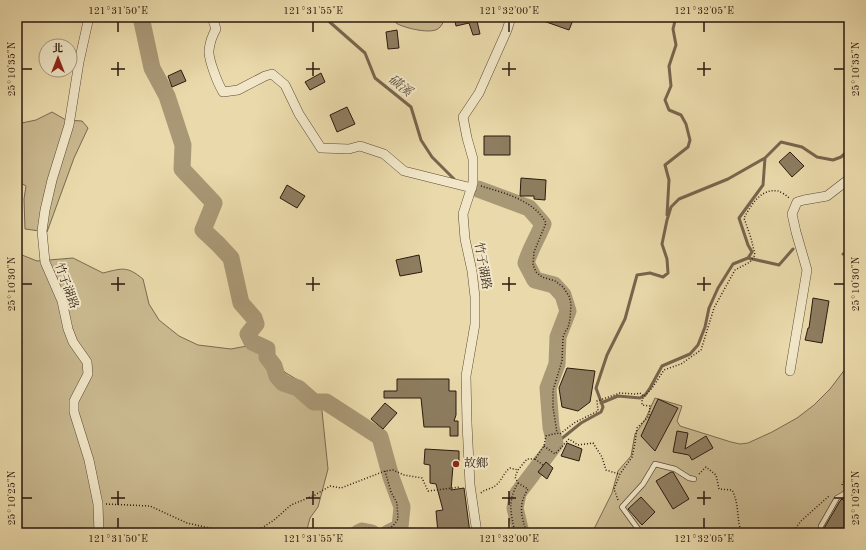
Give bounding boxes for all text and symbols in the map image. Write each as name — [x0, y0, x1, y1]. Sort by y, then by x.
text: 121°31'50"E — [88, 6, 148, 16]
text: 121°31'55"E — [283, 6, 343, 16]
text: 121°32'00"E — [479, 6, 539, 16]
text: 121°32'05"E — [674, 6, 734, 16]
north arrow — [38, 38, 78, 78]
text: 25°10'35"N — [7, 41, 17, 96]
text: 25°10'35"N — [851, 41, 861, 96]
text: 北 — [53, 42, 64, 55]
water label: 磺溪 — [386, 72, 416, 100]
street label: 竹子湖路 — [472, 241, 494, 291]
text: 25°10'30"N — [7, 256, 17, 311]
text: 25°10'30"N — [851, 256, 861, 311]
street label: 竹子湖路 — [52, 261, 82, 311]
place label: 故鄉 — [464, 456, 488, 470]
marker: 故鄉 — [451, 459, 461, 469]
text: 25°10'25"N — [7, 470, 17, 525]
text: 25°10'25"N — [851, 470, 861, 525]
text: 121°31'50"E — [88, 534, 148, 544]
text: 121°31'55"E — [283, 534, 343, 544]
text: 121°32'00"E — [479, 534, 539, 544]
text: 121°32'05"E — [674, 534, 734, 544]

